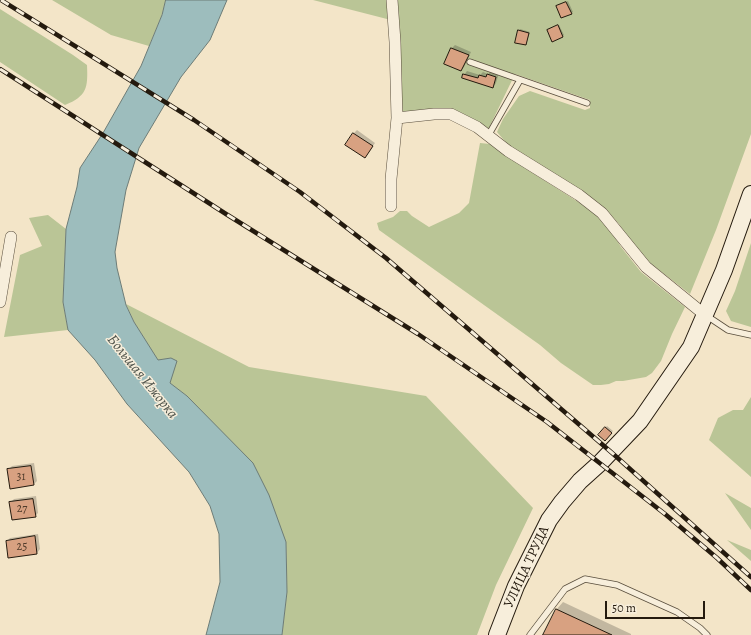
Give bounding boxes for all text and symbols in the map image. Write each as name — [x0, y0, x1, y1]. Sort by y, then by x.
water label: Большая Ижорка — [103, 331, 181, 423]
house number: 31 — [16, 470, 26, 484]
house number: 27 — [17, 502, 27, 516]
street label: УЛИЦА ТРУДА — [501, 524, 553, 610]
house number: 25 — [17, 540, 27, 554]
scale bar — [607, 593, 707, 619]
text: 50 m — [612, 600, 636, 616]

